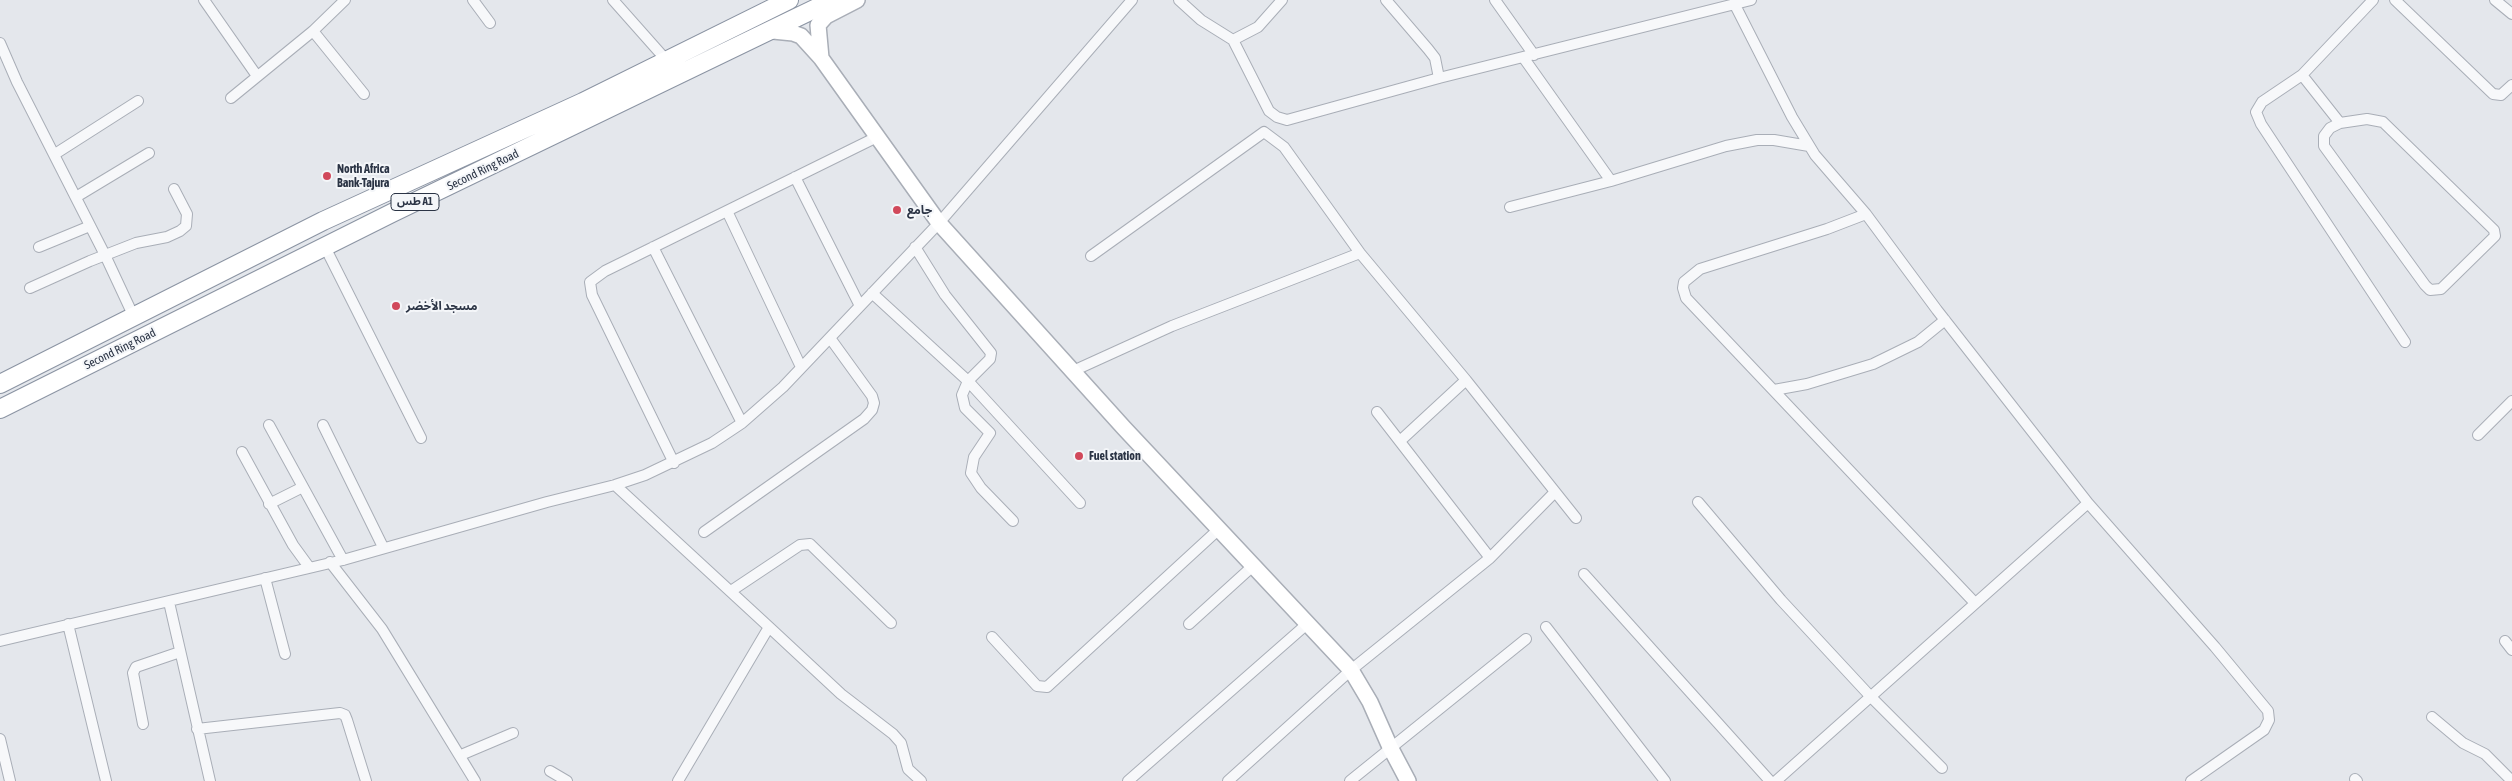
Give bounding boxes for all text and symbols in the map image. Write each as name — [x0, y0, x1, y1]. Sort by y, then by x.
street label: Second Ring Road — [445, 146, 521, 194]
place label: North Africa Bank-Tajura — [337, 162, 390, 190]
marker: North Africa Bank-Tajura — [321, 170, 333, 182]
road number: طس A1 — [391, 193, 439, 210]
place label: جامع — [907, 203, 932, 217]
marker: جامع — [891, 204, 903, 216]
place label: مسجد الأخضر — [406, 299, 477, 313]
marker: مسجد الأخضر — [390, 300, 402, 312]
street label: Second Ring Road — [82, 325, 158, 373]
place label: Fuel station — [1089, 449, 1141, 463]
marker: Fuel station — [1073, 450, 1085, 462]

